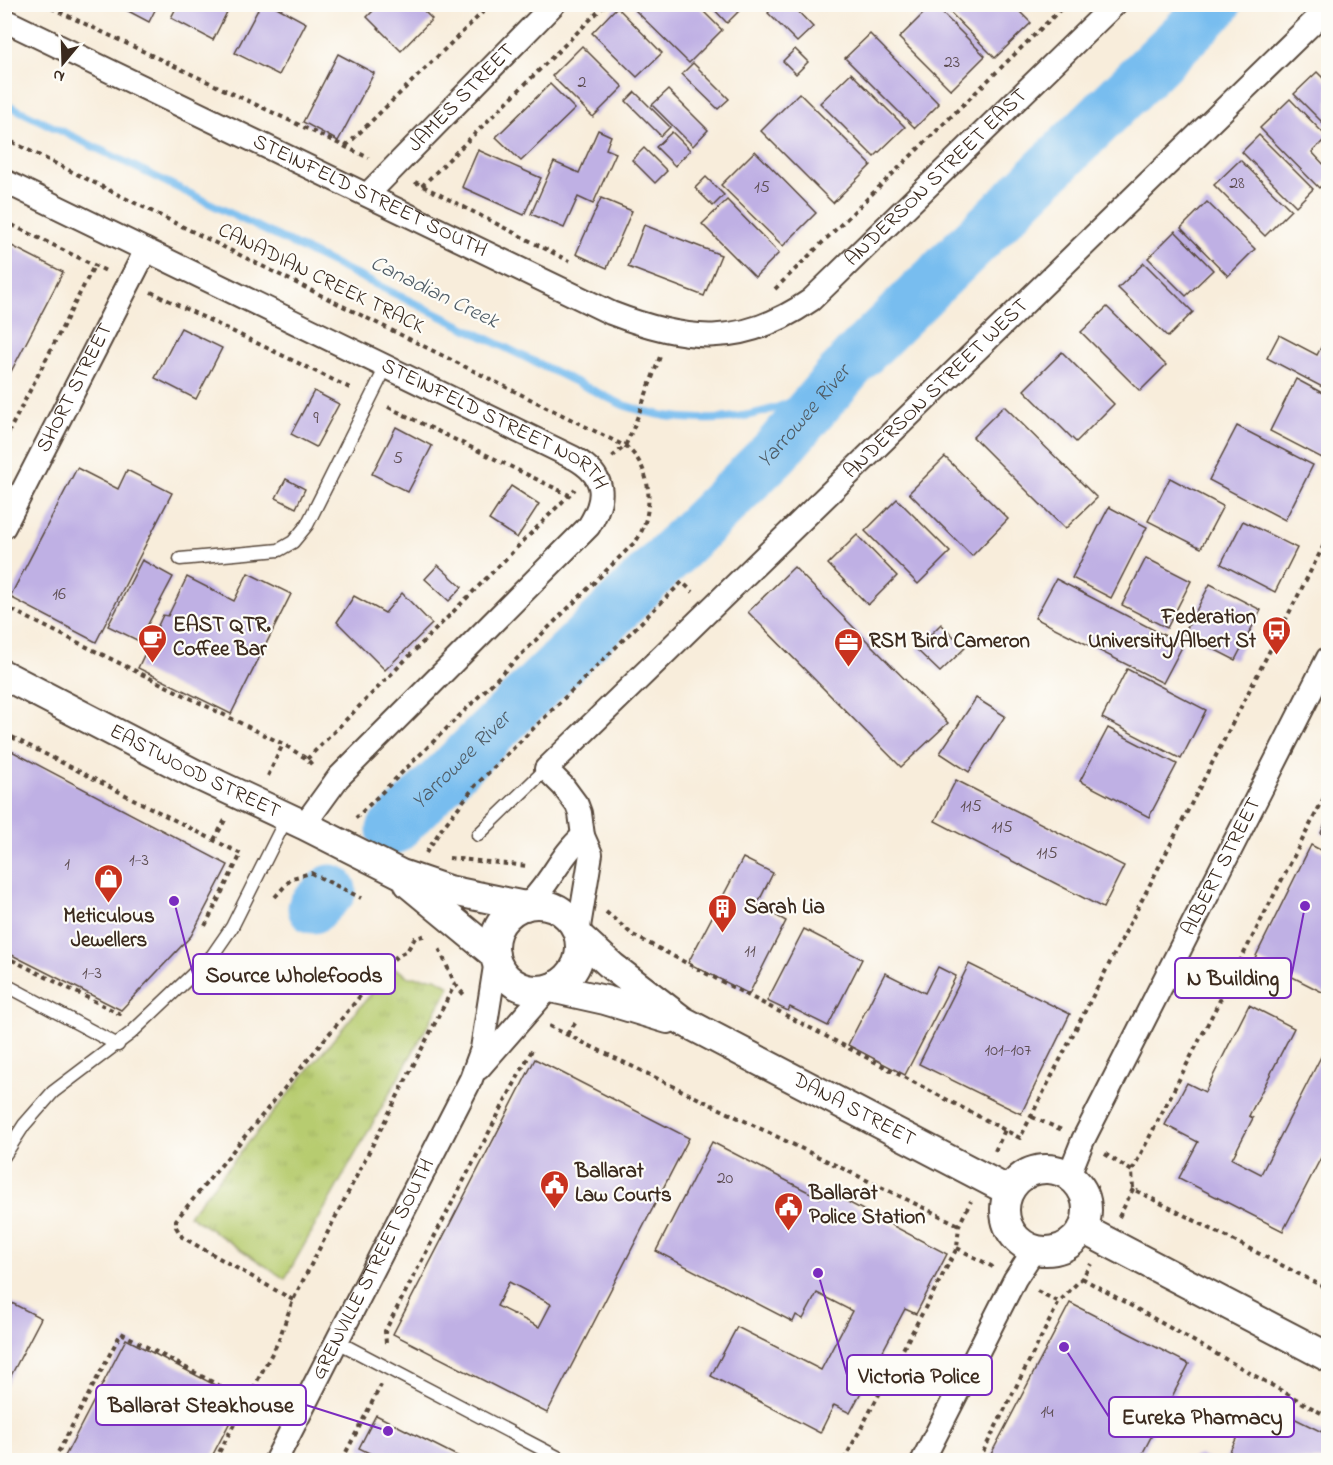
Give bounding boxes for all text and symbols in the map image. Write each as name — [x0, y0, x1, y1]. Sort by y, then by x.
north arrow — [33, 33, 93, 93]
street label: JAMES STREET — [401, 37, 522, 160]
house number: 23 — [944, 50, 960, 76]
text: N — [50, 62, 68, 88]
house number: 2 — [578, 70, 587, 96]
street label: ANDERSON STREET EAST — [838, 82, 1035, 274]
street label: STEINFELD STREET SOUTH — [247, 127, 492, 266]
house number: 28 — [1229, 171, 1245, 197]
house number: 15 — [754, 175, 770, 201]
street label: CANADIAN CREEK TRACK — [213, 216, 430, 343]
water label: Canadian Creek — [364, 248, 505, 339]
street label: ANDERSON STREET WEST — [837, 292, 1036, 486]
street label: SHORT STREET — [29, 318, 121, 458]
street label: STEINFELD STREET NORTH — [376, 351, 615, 494]
water label: Yarrowee River — [751, 356, 861, 476]
house number: 9 — [313, 406, 319, 432]
house number: 5 — [393, 446, 403, 472]
house number: 16 — [52, 582, 66, 608]
place label: Federation University/Albert St — [1088, 603, 1257, 659]
place label: EAST QTR. Coffee Bar — [173, 611, 272, 665]
bus stop icon: Federation University/Albert St — [1261, 614, 1293, 656]
cafe icon: EAST QTR. Coffee Bar — [136, 622, 168, 664]
office icon: RSM Bird Cameron — [832, 626, 864, 668]
place label: RSM Bird Cameron — [869, 627, 1030, 657]
water label: Yarrowee River — [405, 702, 521, 818]
street label: EASTWOOD STREET — [104, 717, 285, 827]
street label: ALBERT STREET — [1174, 793, 1269, 941]
house number: 115 — [960, 794, 982, 820]
house number: 115 — [991, 815, 1013, 841]
house number: 115 — [1036, 841, 1058, 867]
house number: 1-3 — [129, 848, 149, 874]
house number: 1 — [64, 852, 70, 878]
shop icon: Meticulous Jewellers — [93, 862, 125, 904]
building icon: Sarah Lia — [707, 892, 739, 934]
place label: Sarah Lia — [744, 893, 825, 923]
place label: Meticulous Jewellers — [63, 902, 155, 956]
house number: 11 — [744, 939, 756, 965]
callout: Source Wholefoods — [193, 954, 395, 994]
callout: N Building — [1175, 958, 1291, 998]
house number: 1-3 — [82, 961, 102, 987]
text: Source Wholefoods — [205, 961, 383, 993]
text: N Building — [1187, 964, 1279, 997]
house number: 101-107 — [985, 1038, 1032, 1064]
street label: DANA STREET — [786, 1065, 921, 1155]
street label: GRENVILLE STREET SOUTH — [304, 1154, 443, 1385]
place label: Ballarat Law Courts — [574, 1157, 672, 1211]
house number: 20 — [717, 1166, 734, 1192]
public building icon: Ballarat Law Courts — [538, 1168, 570, 1210]
place label: Ballarat Police Station — [808, 1179, 925, 1233]
public building icon: Ballarat Police Station — [772, 1190, 804, 1232]
callout: Victoria Police — [847, 1355, 992, 1395]
text: Victoria Police — [857, 1362, 981, 1394]
callout: Ballarat Steakhouse — [96, 1385, 306, 1425]
text: Ballarat Steakhouse — [107, 1391, 295, 1423]
callout: Eureka Pharmacy — [1109, 1397, 1294, 1437]
house number: 14 — [1040, 1400, 1054, 1426]
text: Eureka Pharmacy — [1121, 1403, 1283, 1436]

